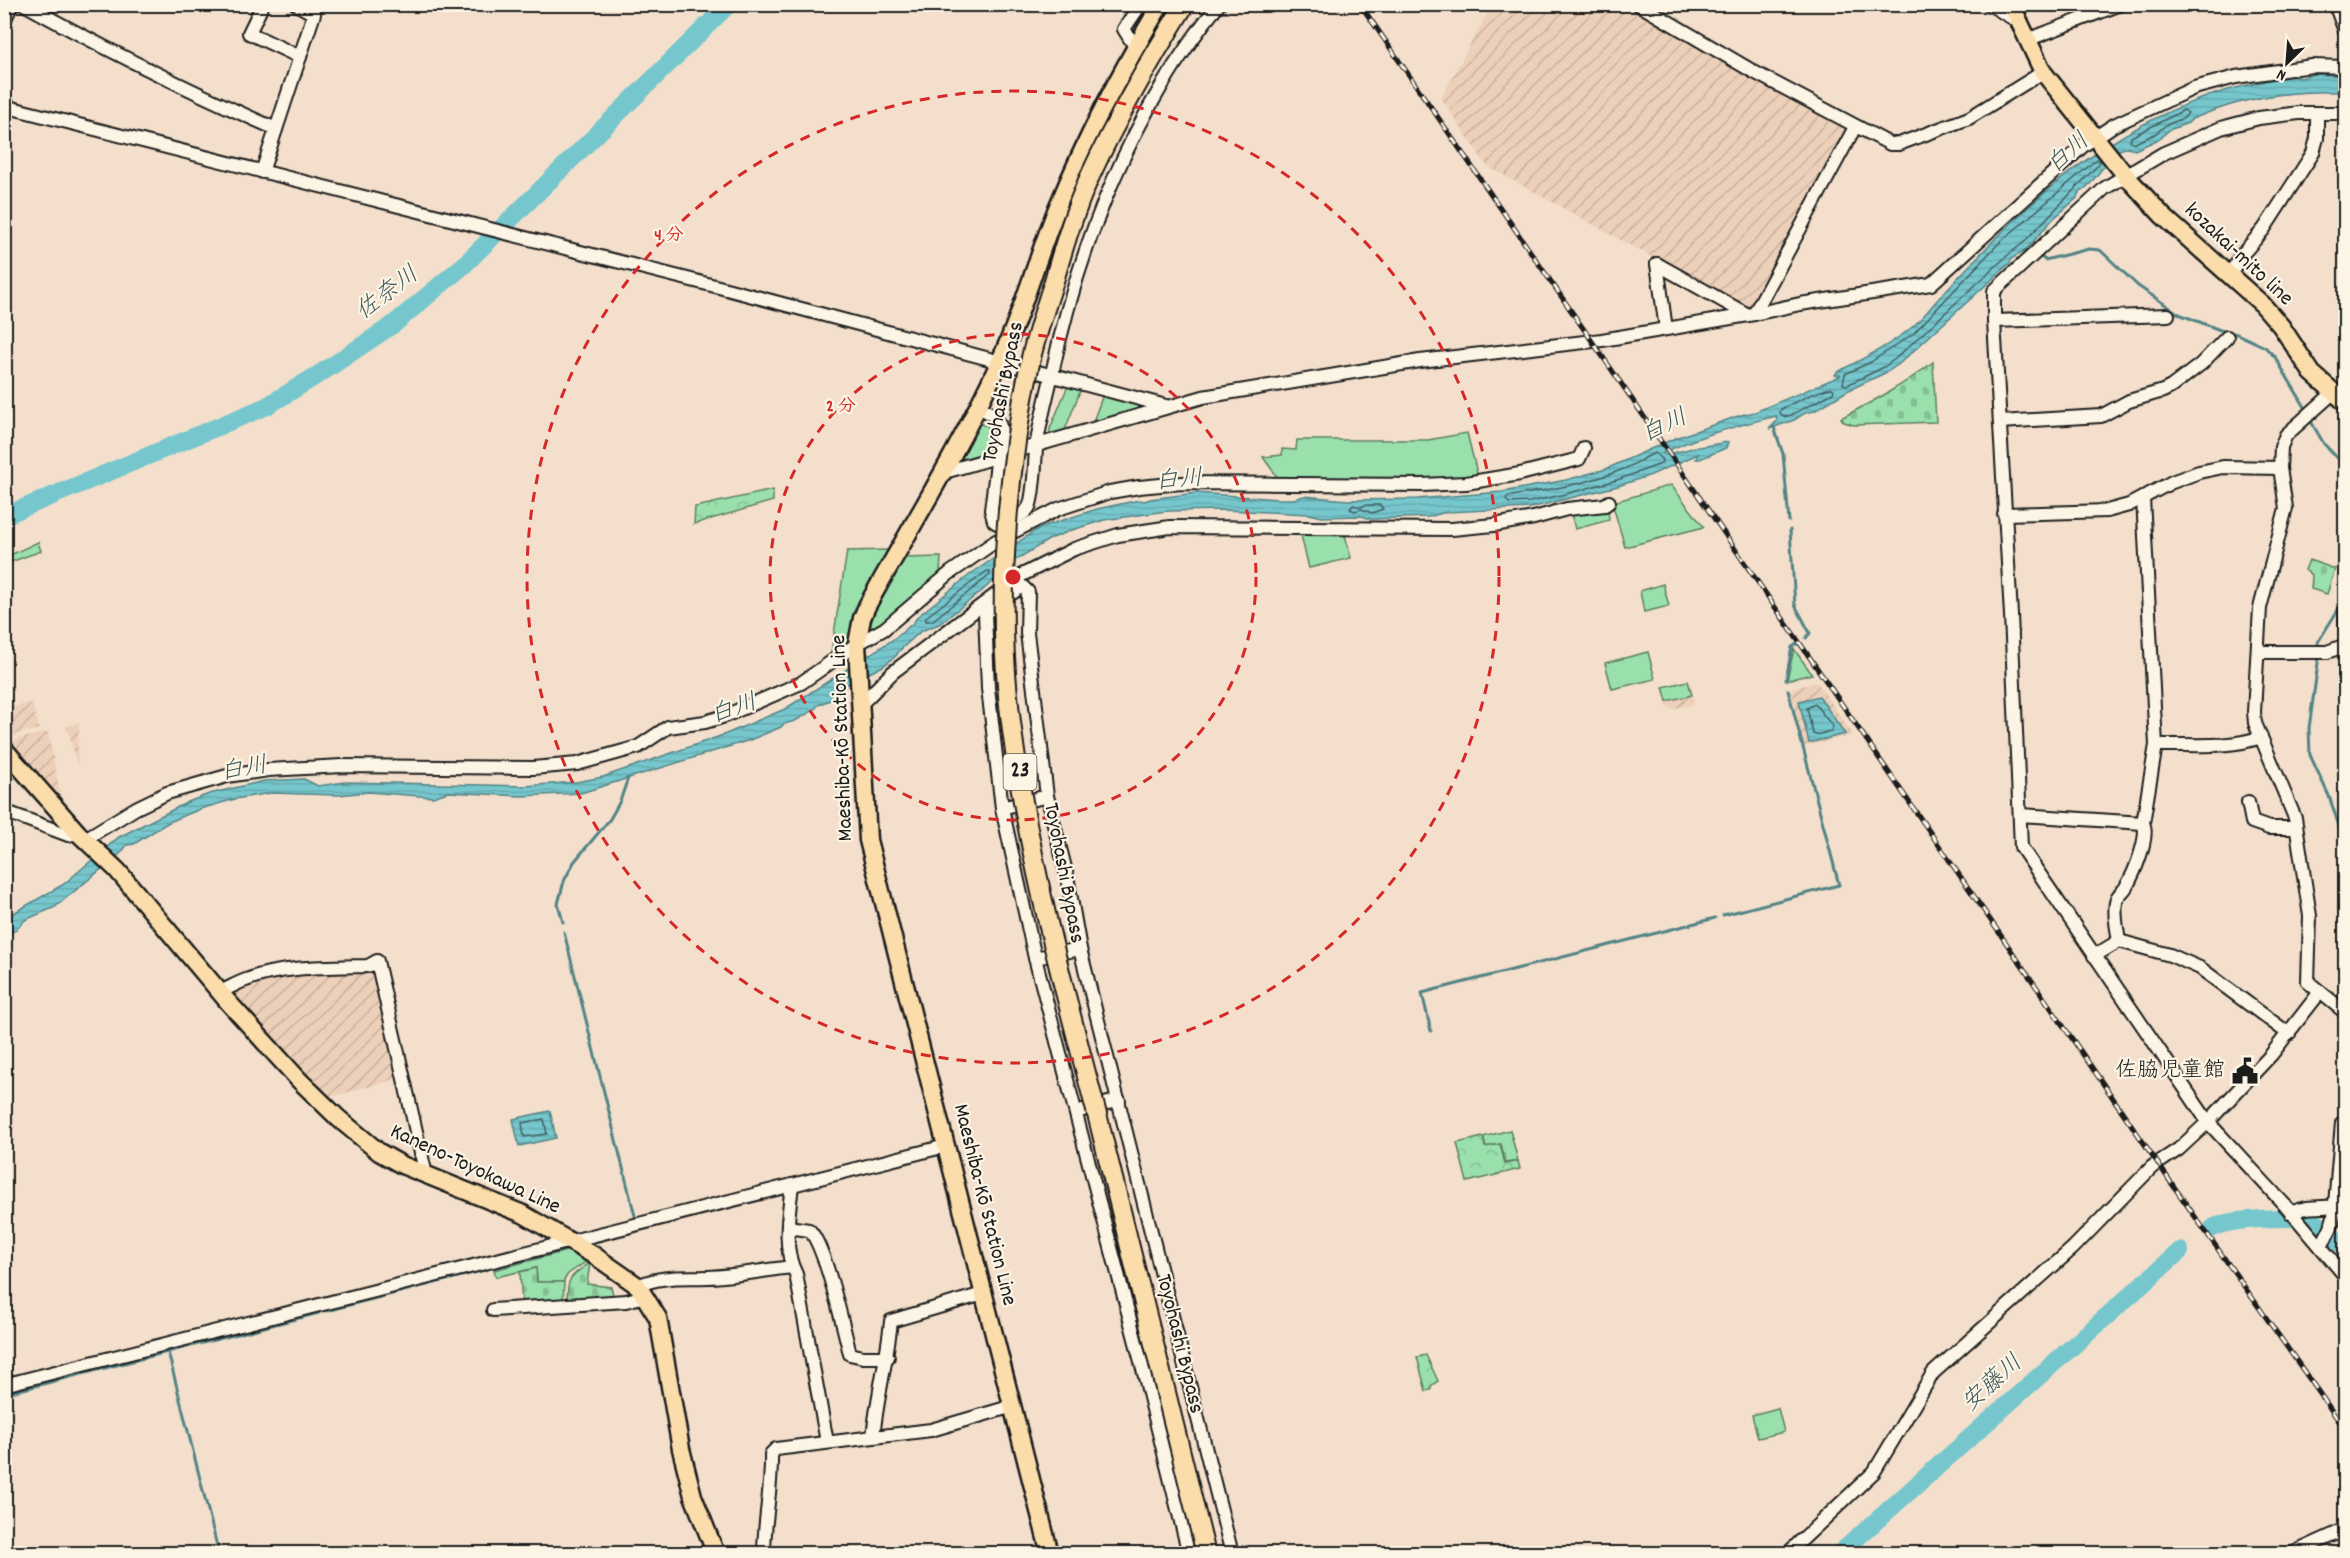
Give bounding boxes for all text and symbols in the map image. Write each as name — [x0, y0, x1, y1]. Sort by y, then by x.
north arrow — [2257, 33, 2317, 93]
text: N — [2273, 62, 2290, 86]
water label: 白川 — [2040, 125, 2098, 183]
street label: kozakai-mito line — [2176, 196, 2300, 314]
text: 4 分 — [654, 224, 684, 249]
water label: 佐奈川 — [349, 259, 427, 329]
street label: Toyohashi Bypass — [975, 319, 1033, 465]
text: 2 分 — [826, 395, 856, 420]
water label: 白川 — [1636, 401, 1694, 453]
water label: 白川 — [1154, 462, 1204, 500]
centre of rings — [1003, 567, 1023, 587]
street label: Maeshiba-Kō Station Line — [824, 634, 862, 842]
water label: 白川 — [706, 686, 762, 734]
water label: 白川 — [217, 749, 271, 791]
road number: 23 — [1004, 754, 1036, 790]
street label: Toyohashi Bypass — [1034, 800, 1092, 946]
place label: 佐脇児童館 — [2115, 1056, 2225, 1087]
public building icon: 佐脇児童館 — [2230, 1056, 2260, 1086]
street label: Maeshiba-Kō Station Line — [944, 1101, 1024, 1309]
street label: Kaneno-Toyokawa Line — [385, 1117, 565, 1223]
street label: Toyohashi Bypass — [1147, 1271, 1211, 1417]
water label: 安藤川 — [1955, 1347, 2031, 1421]

